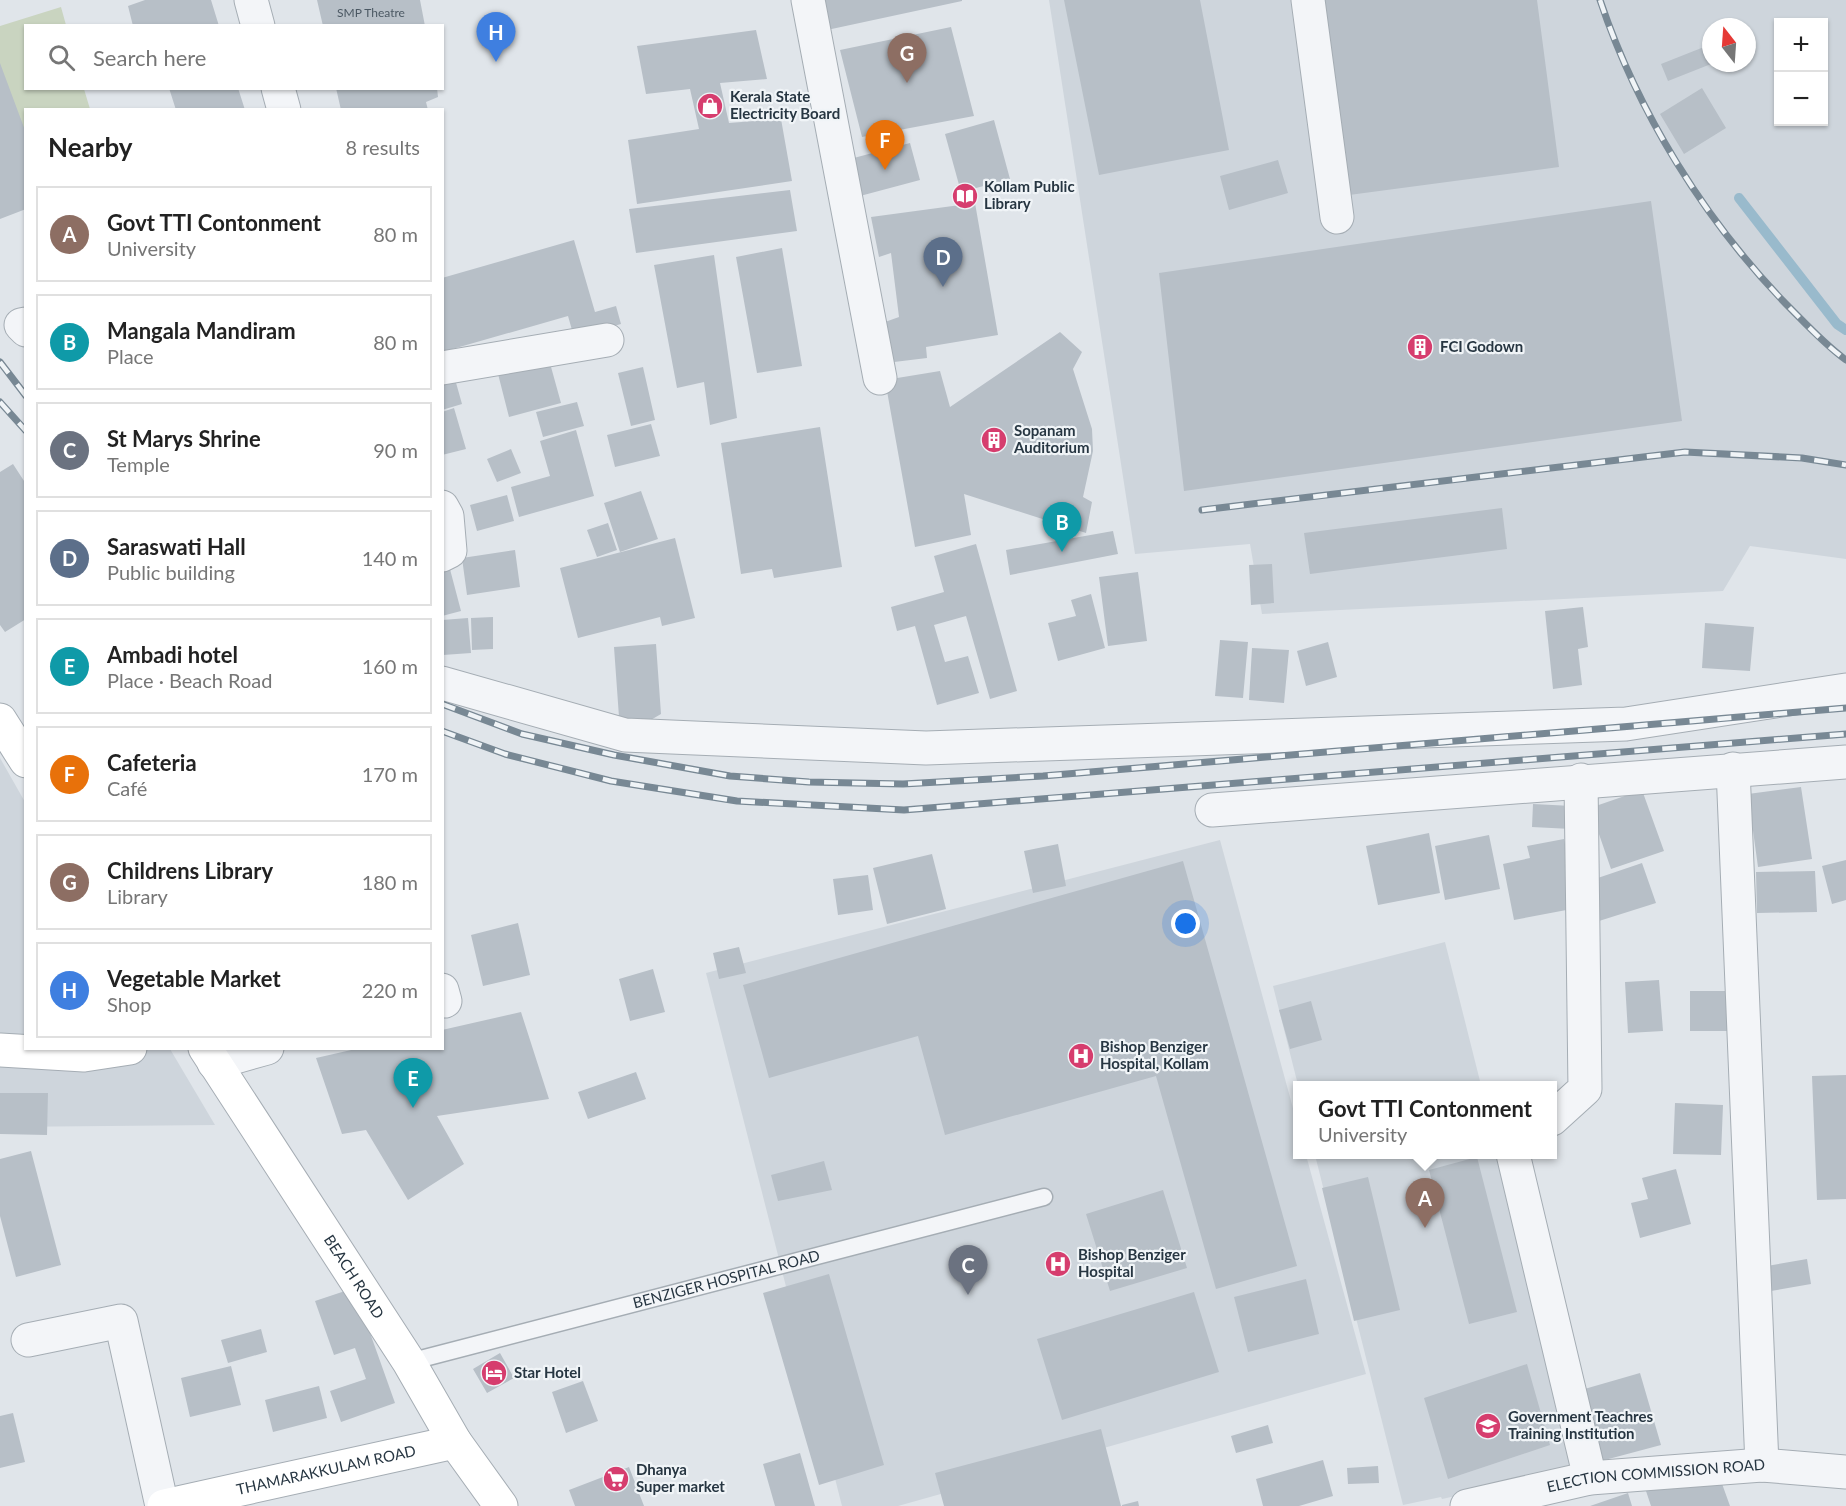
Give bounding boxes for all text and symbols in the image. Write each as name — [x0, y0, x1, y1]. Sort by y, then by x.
house number: SMP Theatre — [337, 5, 405, 20]
pin: H — [476, 13, 516, 62]
north arrow — [1702, 18, 1756, 72]
map controls — [1774, 18, 1828, 126]
button: + — [1774, 18, 1828, 72]
search box — [24, 24, 444, 90]
pin: G — [888, 34, 926, 83]
icon: search — [45, 41, 78, 74]
text: Search here — [93, 44, 206, 71]
button: − — [1774, 72, 1828, 126]
place label: Kerala State Electricity Board — [730, 87, 840, 122]
shop icon: Kerala State Electricity Board — [695, 91, 725, 121]
pin: F — [866, 120, 904, 170]
text: Nearby — [48, 131, 133, 163]
text: 8 results — [345, 135, 420, 159]
place label: Kollam Public Library — [984, 177, 1075, 212]
library icon: Kollam Public Library — [950, 181, 980, 211]
text: Govt TTI Contonment — [107, 209, 321, 236]
text: A — [63, 222, 76, 246]
text: 80 m — [373, 222, 418, 246]
text: University — [107, 236, 196, 260]
pin: D — [924, 238, 962, 287]
text: Mangala Mandiram — [107, 317, 296, 344]
text: B — [63, 330, 76, 354]
text: 80 m — [373, 330, 418, 354]
building icon: FCI Godown — [1405, 332, 1435, 362]
place label: FCI Godown — [1440, 337, 1523, 355]
text: Place — [107, 344, 154, 368]
place label: Sopanam Auditorium — [1013, 421, 1090, 456]
text: St Marys Shrine — [107, 425, 261, 452]
building icon: Sopanam Auditorium — [979, 425, 1009, 455]
text: C — [63, 438, 76, 462]
text: 90 m — [373, 438, 418, 462]
text: Temple — [107, 452, 170, 476]
pin: B — [1042, 502, 1082, 552]
text: Saraswati Hall — [107, 533, 246, 560]
text: D — [62, 546, 77, 570]
text: 140 m — [362, 546, 418, 570]
text: Public building — [107, 560, 235, 584]
text: Ambadi hotel — [107, 641, 238, 668]
text: E — [64, 654, 75, 678]
text: 160 m — [362, 654, 418, 678]
text: Place · Beach Road — [107, 668, 272, 692]
text: Cafeteria — [107, 749, 197, 776]
text: F — [64, 762, 75, 786]
text: 170 m — [362, 762, 418, 786]
text: Café — [107, 776, 147, 800]
text: Childrens Library — [107, 857, 273, 884]
text: G — [62, 870, 77, 894]
text: 180 m — [362, 870, 418, 894]
text: Library — [107, 884, 168, 908]
your location — [1171, 909, 1200, 938]
text: Vegetable Market — [107, 965, 281, 992]
text: H — [62, 978, 77, 1002]
text: 220 m — [362, 978, 418, 1002]
text: Shop — [107, 992, 151, 1016]
place label: Bishop Benziger Hospital, Kollam — [1100, 1037, 1209, 1072]
hospital icon: Bishop Benziger Hospital, Kollam — [1066, 1041, 1096, 1071]
pin: E — [394, 1058, 432, 1108]
popup — [1293, 1081, 1557, 1159]
text: Govt TTI Contonment — [1318, 1095, 1532, 1122]
text: University — [1318, 1122, 1407, 1146]
pin: A — [1406, 1178, 1444, 1228]
street label: BEACH ROAD — [321, 1231, 388, 1322]
place label: Bishop Benziger Hospital — [1078, 1245, 1186, 1280]
street label: BENZIGER HOSPITAL ROAD — [631, 1246, 822, 1311]
pin: C — [948, 1246, 988, 1295]
hospital icon: Bishop Benziger Hospital — [1043, 1249, 1073, 1279]
hotel icon: Star Hotel — [479, 1358, 509, 1388]
place label: Star Hotel — [514, 1363, 581, 1381]
place label: Government Teachres Training Institution — [1508, 1407, 1654, 1442]
school or university icon: Government Teachres Training Institution — [1473, 1411, 1503, 1441]
street label: THAMARAKKULAM ROAD — [234, 1441, 417, 1498]
street label: ELECTION COMMISSION ROAD — [1545, 1455, 1766, 1496]
place label: Dhanya Super market — [636, 1460, 725, 1495]
supermarket icon: Dhanya Super market — [601, 1464, 631, 1494]

